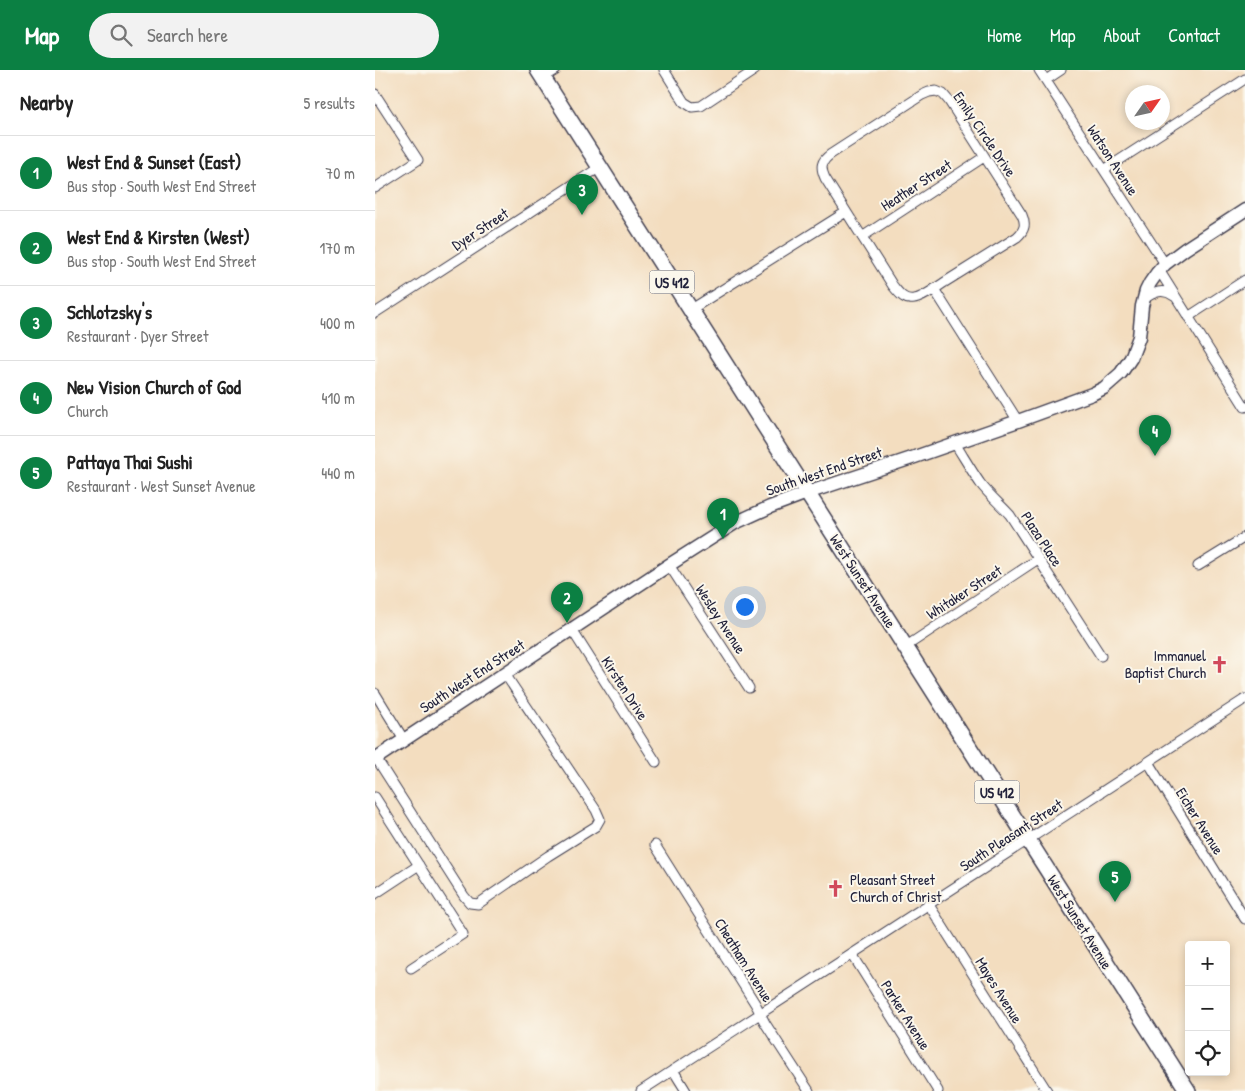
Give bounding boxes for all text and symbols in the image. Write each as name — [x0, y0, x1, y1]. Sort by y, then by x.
search box — [89, 13, 439, 58]
text: Map — [25, 19, 59, 51]
icon: search — [107, 21, 135, 49]
text: Search here — [147, 22, 228, 48]
text: Home — [987, 23, 1022, 48]
text: Map — [1050, 23, 1075, 48]
text: About — [1103, 23, 1140, 48]
text: Contact — [1168, 23, 1220, 48]
north arrow — [1125, 85, 1170, 130]
street label: Emily Circle Drive — [949, 87, 1021, 181]
text: Nearby — [20, 88, 73, 117]
text: 5 results — [304, 92, 355, 114]
street label: Watson Avenue — [1082, 121, 1144, 199]
text: West End & Sunset (East) — [67, 149, 241, 175]
street label: Heather Street — [877, 154, 956, 216]
text: 1 — [33, 162, 39, 184]
text: 70 m — [325, 162, 355, 184]
pin: 3 — [566, 174, 598, 215]
text: Bus stop · South West End Street — [67, 175, 256, 197]
street label: Dyer Street — [448, 202, 513, 255]
text: West End & Kirsten (West) — [67, 224, 250, 250]
text: 2 — [32, 237, 40, 259]
text: 170 m — [320, 237, 355, 259]
text: Bus stop · South West End Street — [67, 250, 256, 272]
road number: US 412 — [649, 270, 695, 293]
text: Schlotzsky's — [67, 299, 152, 325]
text: 3 — [32, 312, 40, 334]
text: 400 m — [320, 312, 355, 334]
text: Restaurant · Dyer Street — [67, 325, 209, 347]
text: New Vision Church of God — [67, 374, 241, 400]
text: 4 — [33, 387, 39, 409]
text: 410 m — [321, 387, 355, 409]
text: Church — [67, 400, 108, 422]
pin: 4 — [1139, 415, 1171, 456]
street label: South West End Street — [763, 441, 885, 501]
text: Pattaya Thai Sushi — [67, 449, 193, 475]
text: 5 — [33, 462, 39, 484]
text: 440 m — [321, 462, 355, 484]
text: Restaurant · West Sunset Avenue — [67, 475, 256, 497]
pin: 1 — [707, 498, 739, 539]
street label: Plaza Place — [1016, 507, 1068, 571]
street label: West Sunset Avenue — [825, 530, 901, 632]
street label: Whitaker Street — [922, 559, 1007, 624]
street label: Wesley Avenue — [691, 580, 751, 658]
pin: 2 — [551, 582, 583, 623]
your location — [732, 594, 758, 620]
street label: South West End Street — [416, 634, 529, 718]
place label: Immanuel Baptist Church — [1125, 645, 1206, 683]
street label: Kirsten Drive — [596, 652, 654, 724]
church icon: Immanuel Baptist Church — [1210, 654, 1230, 674]
road number: US 412 — [975, 780, 1019, 804]
street label: Eicher Avenue — [1171, 783, 1229, 859]
street label: South Pleasant Street — [955, 793, 1067, 876]
pin: 5 — [1099, 861, 1131, 902]
place label: Pleasant Street Church of Christ — [850, 869, 942, 907]
street label: West Sunset Avenue — [1043, 871, 1117, 973]
church icon: Pleasant Street Church of Christ — [826, 878, 846, 898]
street label: Cheatham Avenue — [710, 914, 778, 1006]
map controls — [1185, 941, 1230, 1076]
button: + — [1185, 941, 1230, 986]
street label: Mayes Avenue — [970, 953, 1028, 1027]
street label: Parker Avenue — [876, 976, 936, 1054]
button: − — [1185, 986, 1230, 1031]
button: locate — [1185, 1031, 1230, 1076]

